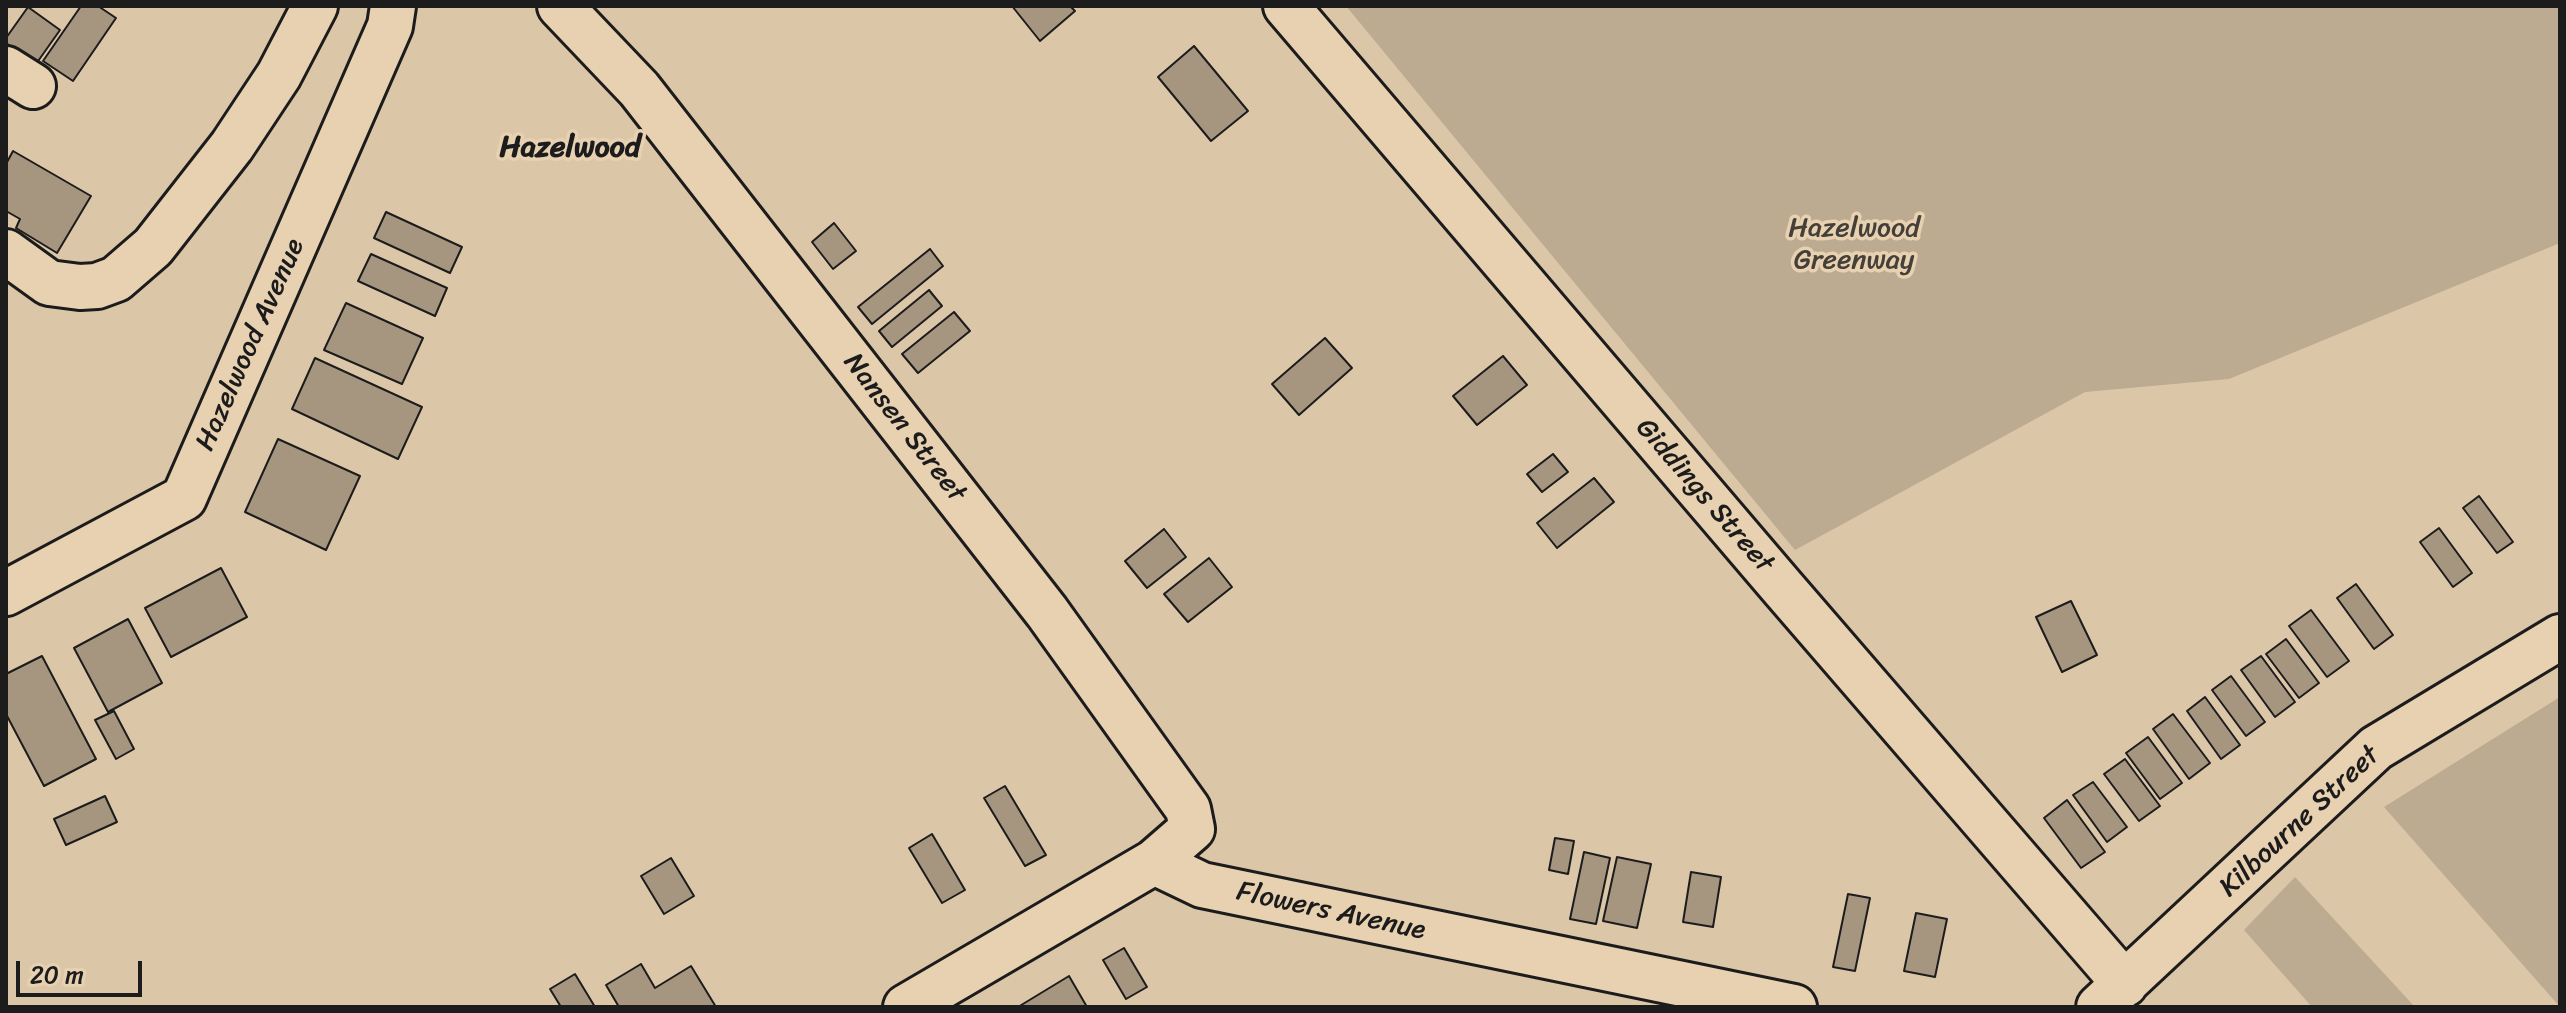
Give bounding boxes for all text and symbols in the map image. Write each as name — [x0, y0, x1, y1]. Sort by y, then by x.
district label: Hazelwood — [499, 130, 641, 166]
park label: Hazelwood Greenway — [1788, 212, 1920, 278]
street label: Hazelwood Avenue — [189, 234, 313, 456]
street label: Nansen Street — [835, 347, 973, 509]
street label: Giddings Street — [1628, 412, 1780, 580]
street label: Kilbourne Street — [2213, 739, 2387, 905]
street label: Flowers Avenue — [1233, 876, 1429, 948]
scale bar — [20, 945, 146, 995]
text: 20 m — [30, 954, 84, 996]

